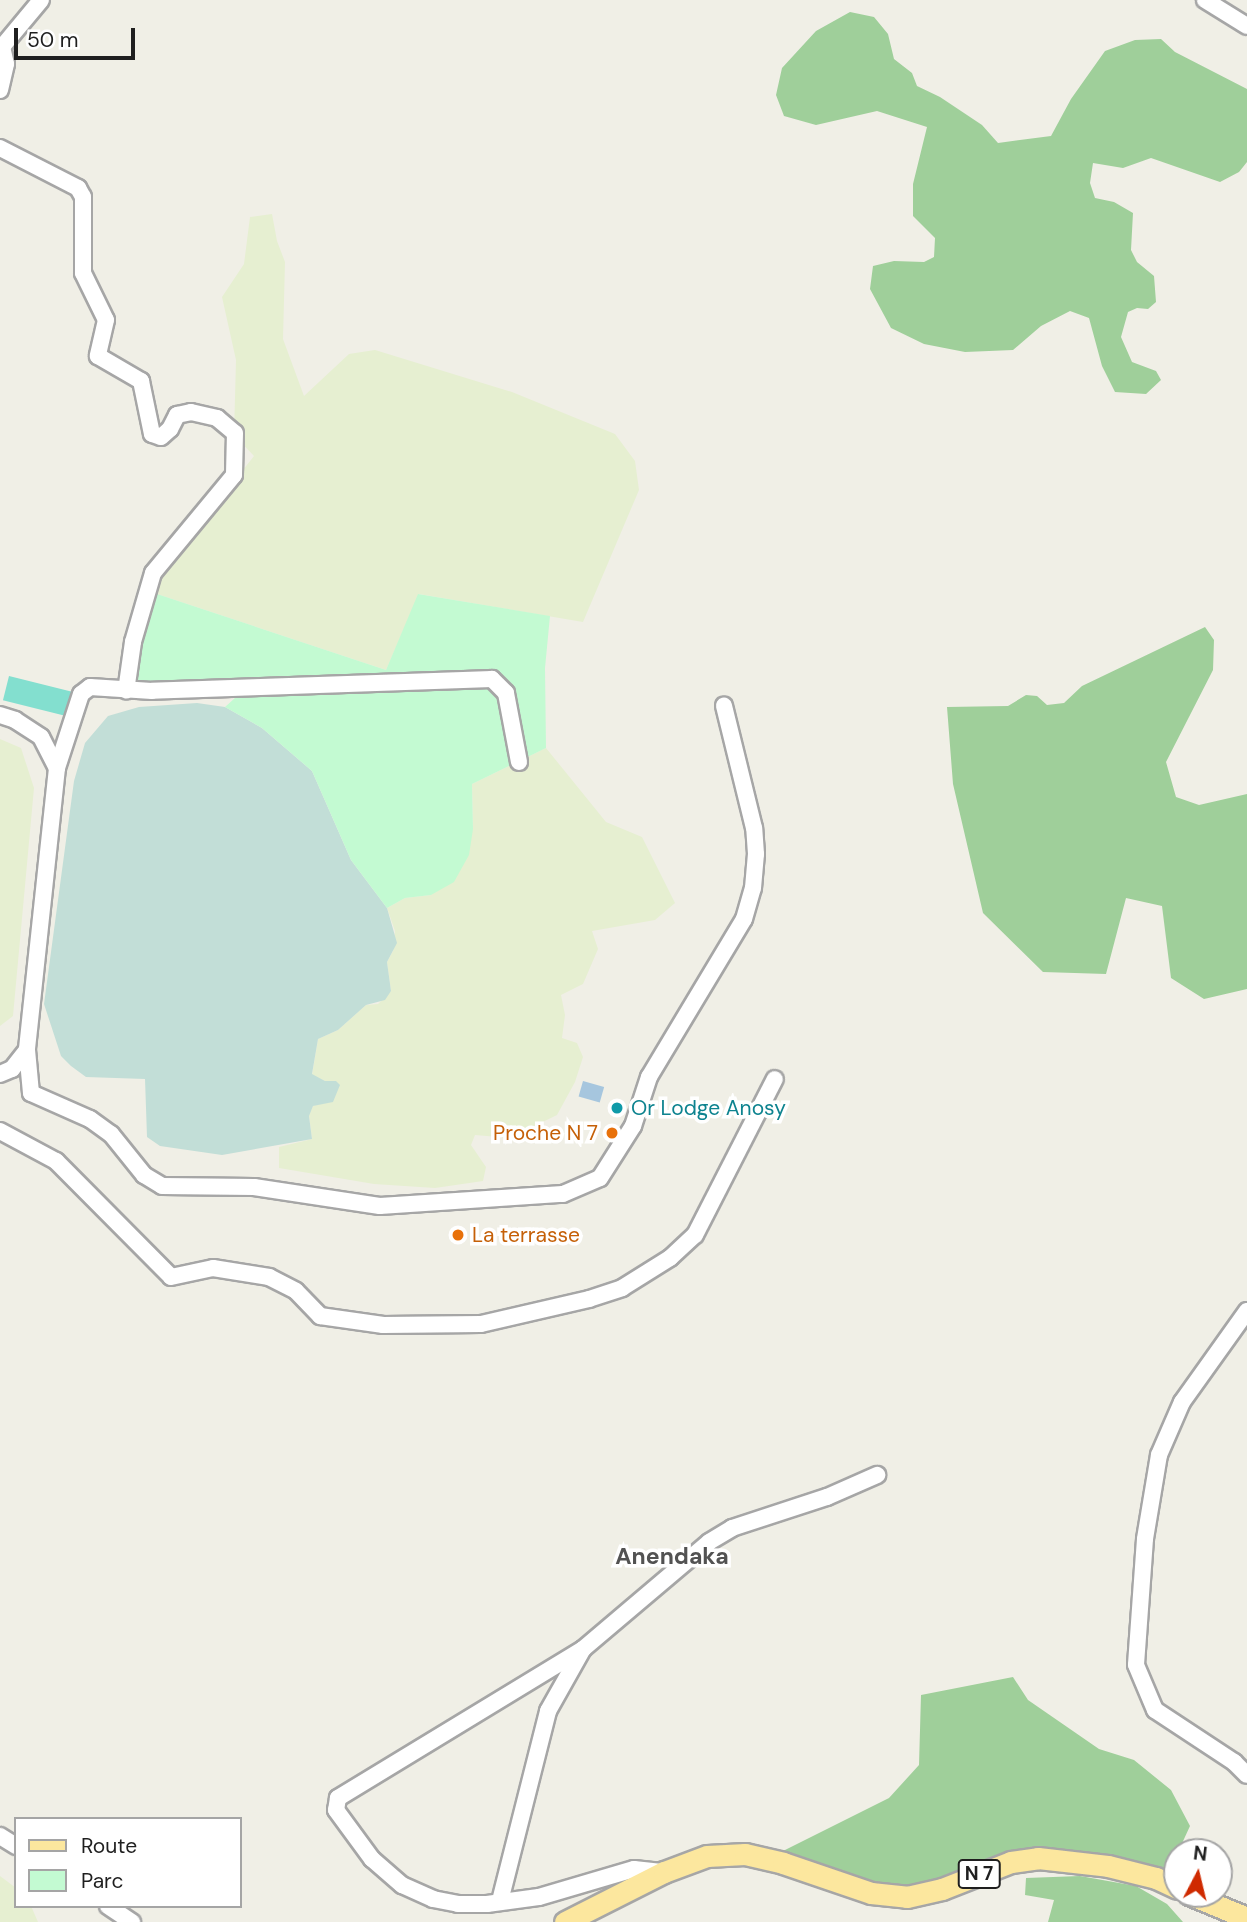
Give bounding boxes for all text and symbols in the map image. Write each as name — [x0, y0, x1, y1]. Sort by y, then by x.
scale bar — [18, 14, 138, 58]
text: 50 m — [27, 26, 78, 54]
place label: Or Lodge Anosy — [631, 1095, 786, 1121]
marker: Or Lodge Anosy — [609, 1100, 625, 1116]
place label: Proche N 7 — [493, 1120, 598, 1146]
marker: Proche N 7 — [604, 1125, 620, 1141]
place label: La terrasse — [472, 1222, 580, 1248]
marker: La terrasse — [450, 1227, 466, 1243]
district label: Anendaka — [615, 1542, 729, 1570]
legend — [14, 1817, 242, 1908]
text: Route — [81, 1832, 137, 1860]
north arrow — [1163, 1838, 1233, 1908]
text: N — [1192, 1840, 1209, 1867]
road number: N 7 — [956, 1858, 1002, 1890]
text: Parc — [81, 1867, 124, 1895]

